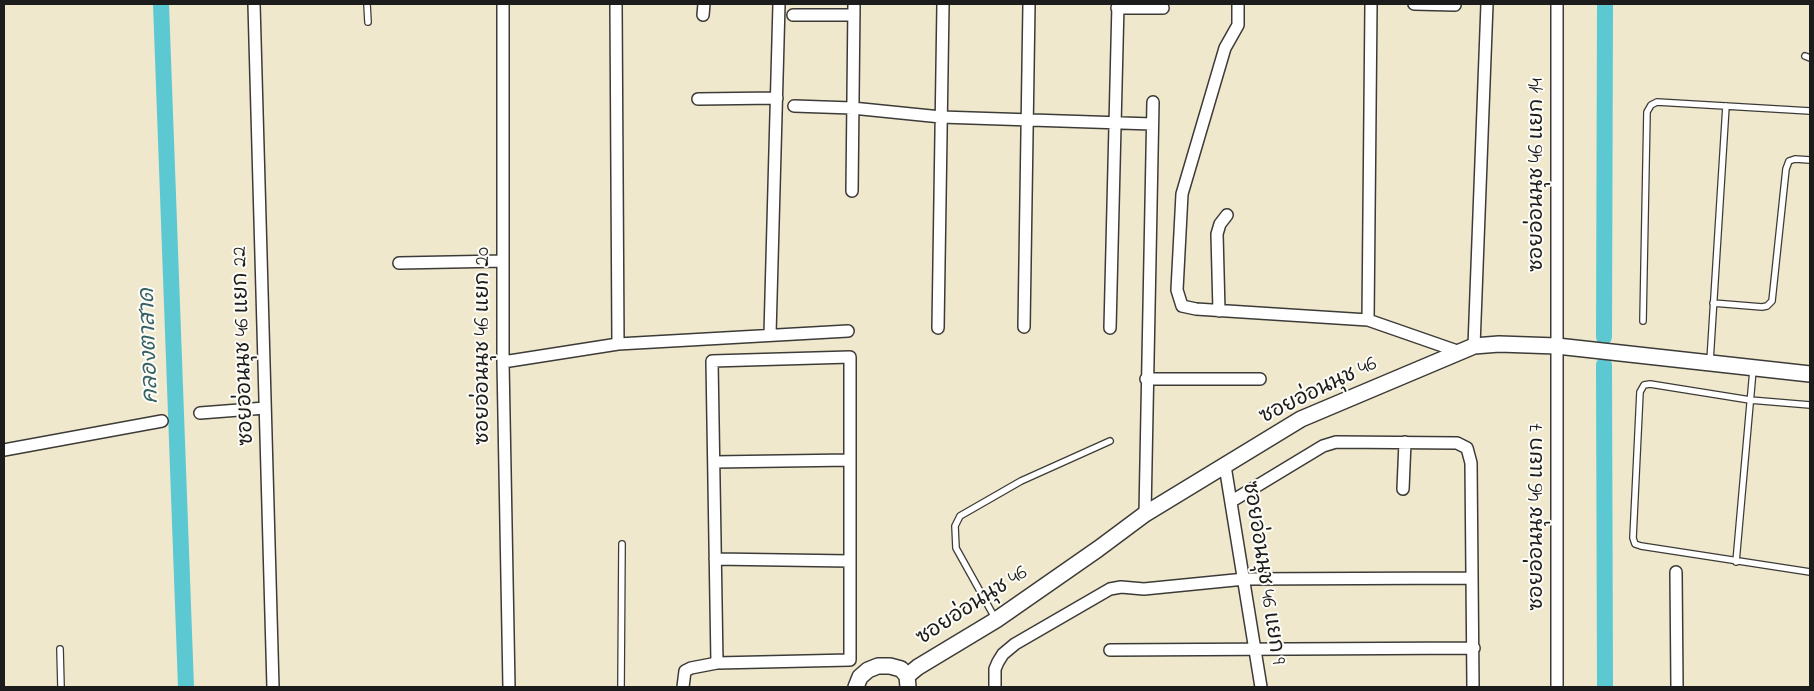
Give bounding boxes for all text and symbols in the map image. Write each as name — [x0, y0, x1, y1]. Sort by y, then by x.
street label: ซอยอ่อนนุช 46 แยก 14 — [1526, 78, 1552, 272]
street label: ซอยอ่อนนุช 46 แยก 22 — [229, 246, 261, 446]
street label: ซอยอ่อนนุช 46 แยก 20 — [472, 247, 498, 445]
water label: คลองตาสาด — [136, 288, 166, 404]
street label: ซอยอ่อนนุช 46 — [1256, 353, 1382, 431]
street label: ซอยอ่อนนุช 46 แยก 7 — [1526, 423, 1552, 611]
street label: ซอยอ่อนนุช 46 แยก 9 — [1235, 480, 1289, 666]
street label: ซอยอ่อนนุช 46 — [913, 562, 1033, 652]

